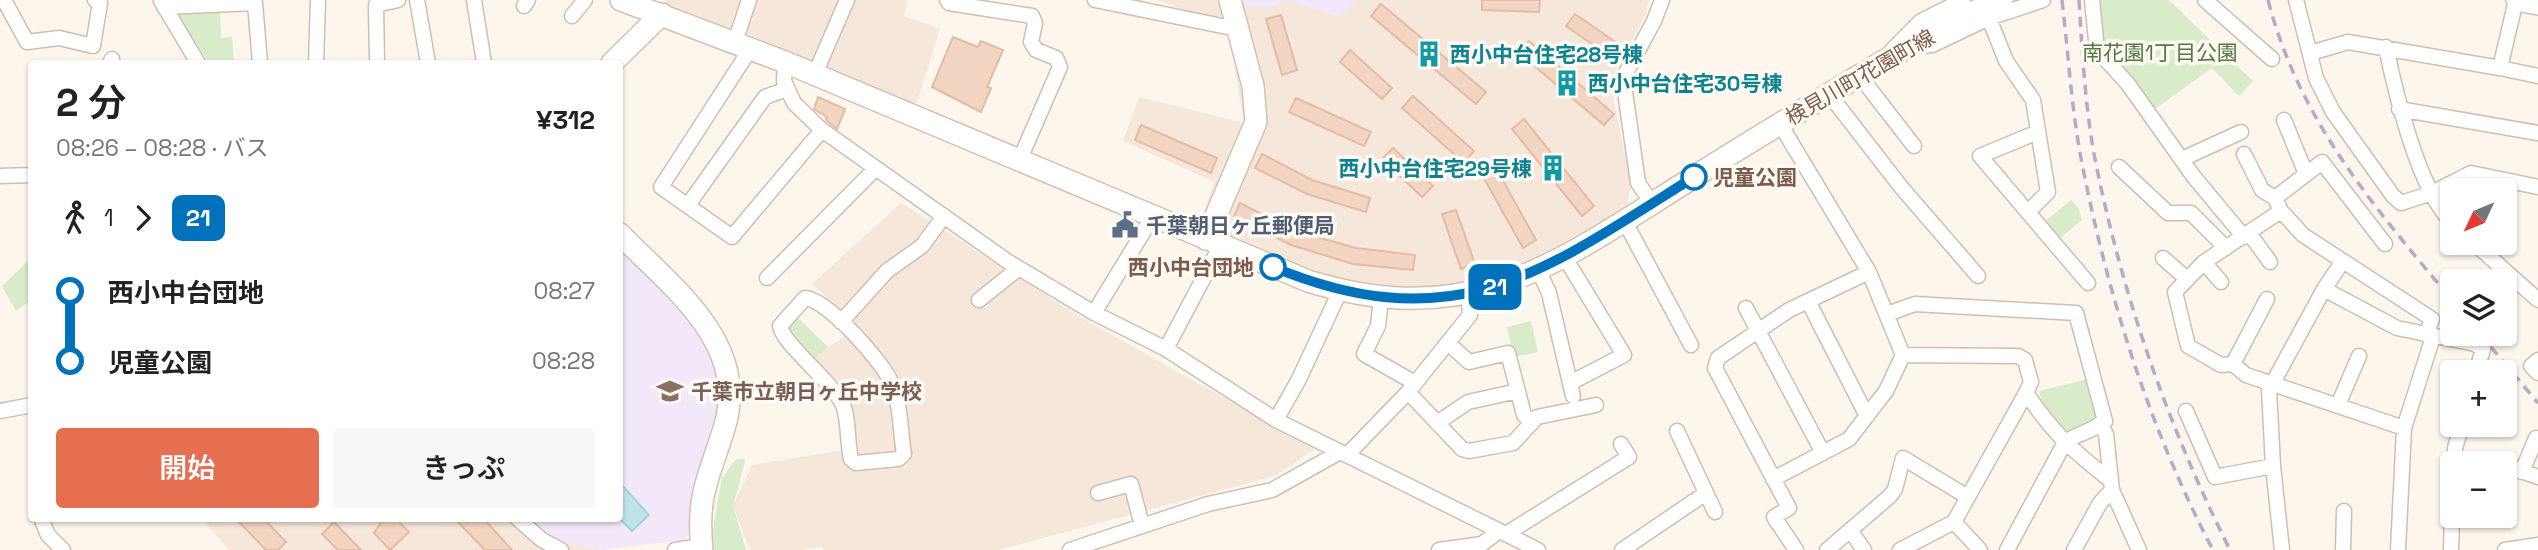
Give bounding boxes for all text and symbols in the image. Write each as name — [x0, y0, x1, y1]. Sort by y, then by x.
street label: 検見川町花園町線 — [1781, 23, 1939, 131]
building icon: 西小中台住宅28号棟 — [1414, 39, 1444, 69]
park label: 南花園1丁目公園 — [2082, 39, 2238, 66]
place label: 西小中台住宅28号棟 — [1450, 41, 1643, 68]
building icon: 西小中台住宅30号棟 — [1552, 68, 1582, 98]
place label: 西小中台住宅30号棟 — [1588, 70, 1782, 97]
text: 2 分 — [56, 79, 126, 127]
text: ¥312 — [536, 103, 595, 137]
text: 08:26 – 08:28 · バス — [56, 133, 269, 163]
building icon: 西小中台住宅29号棟 — [1538, 153, 1568, 183]
place label: 西小中台住宅29号棟 — [1339, 155, 1532, 182]
marker: 児童公園 — [1681, 164, 1707, 190]
place label: 児童公園 — [1713, 164, 1797, 191]
north arrow — [2440, 178, 2516, 256]
map controls — [2440, 178, 2517, 528]
icon: walk — [56, 199, 94, 237]
icon: forward — [124, 199, 162, 237]
text: 21 — [186, 202, 211, 233]
text: 1 — [104, 203, 114, 233]
public building icon: 千葉朝日ヶ丘郵便局 — [1110, 210, 1140, 240]
place label: 千葉朝日ヶ丘郵便局 — [1146, 212, 1335, 239]
place label: 西小中台団地 — [1128, 254, 1254, 281]
marker: 西小中台団地 — [1260, 254, 1286, 280]
line badge: 21 — [1464, 264, 1526, 310]
button: layers — [2440, 269, 2517, 346]
text: 21 — [1482, 271, 1508, 302]
text: 西小中台団地 — [108, 276, 264, 310]
text: 08:27 — [533, 276, 595, 306]
text: 児童公園 — [108, 346, 212, 380]
text: 08:28 — [532, 346, 595, 376]
button: + — [2440, 360, 2517, 437]
school or university icon: 千葉市立朝日ヶ丘中学校 — [655, 376, 685, 406]
place label: 千葉市立朝日ヶ丘中学校 — [691, 378, 922, 405]
button: 開始 — [56, 428, 319, 508]
button: きっぷ — [333, 428, 595, 508]
button: − — [2440, 451, 2517, 528]

